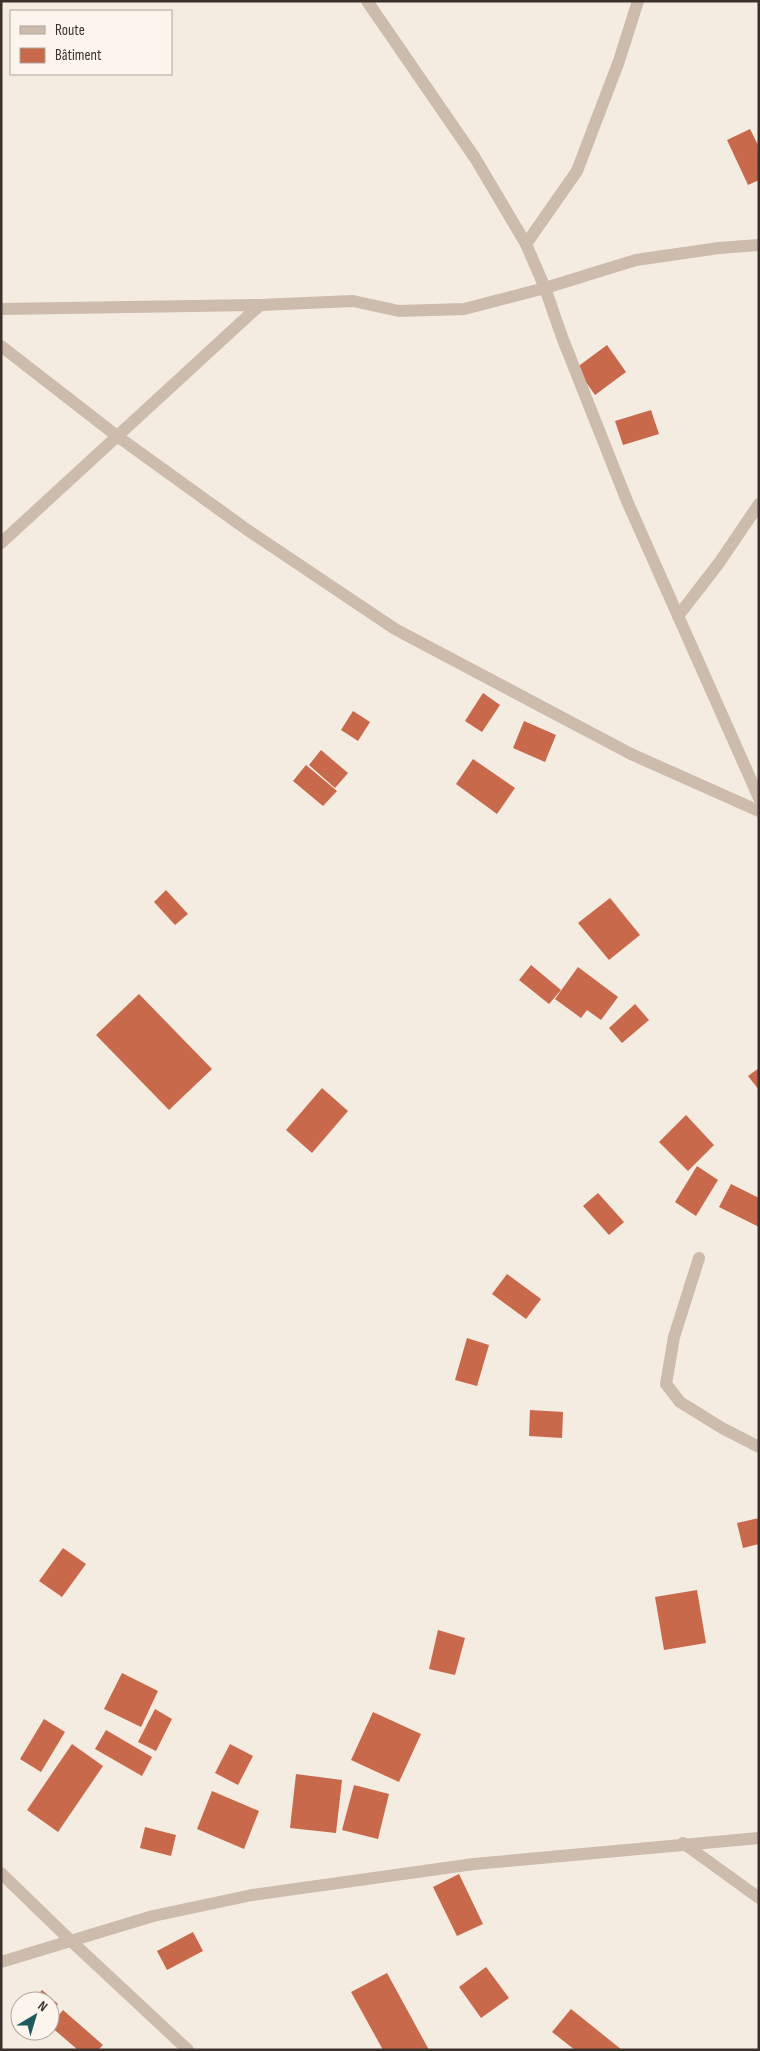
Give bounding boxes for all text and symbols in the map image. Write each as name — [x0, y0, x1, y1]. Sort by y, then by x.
legend — [10, 10, 172, 75]
text: Route — [55, 21, 85, 40]
text: Bâtiment — [55, 46, 102, 65]
north arrow — [10, 1991, 60, 2041]
text: N — [35, 1997, 51, 2015]

